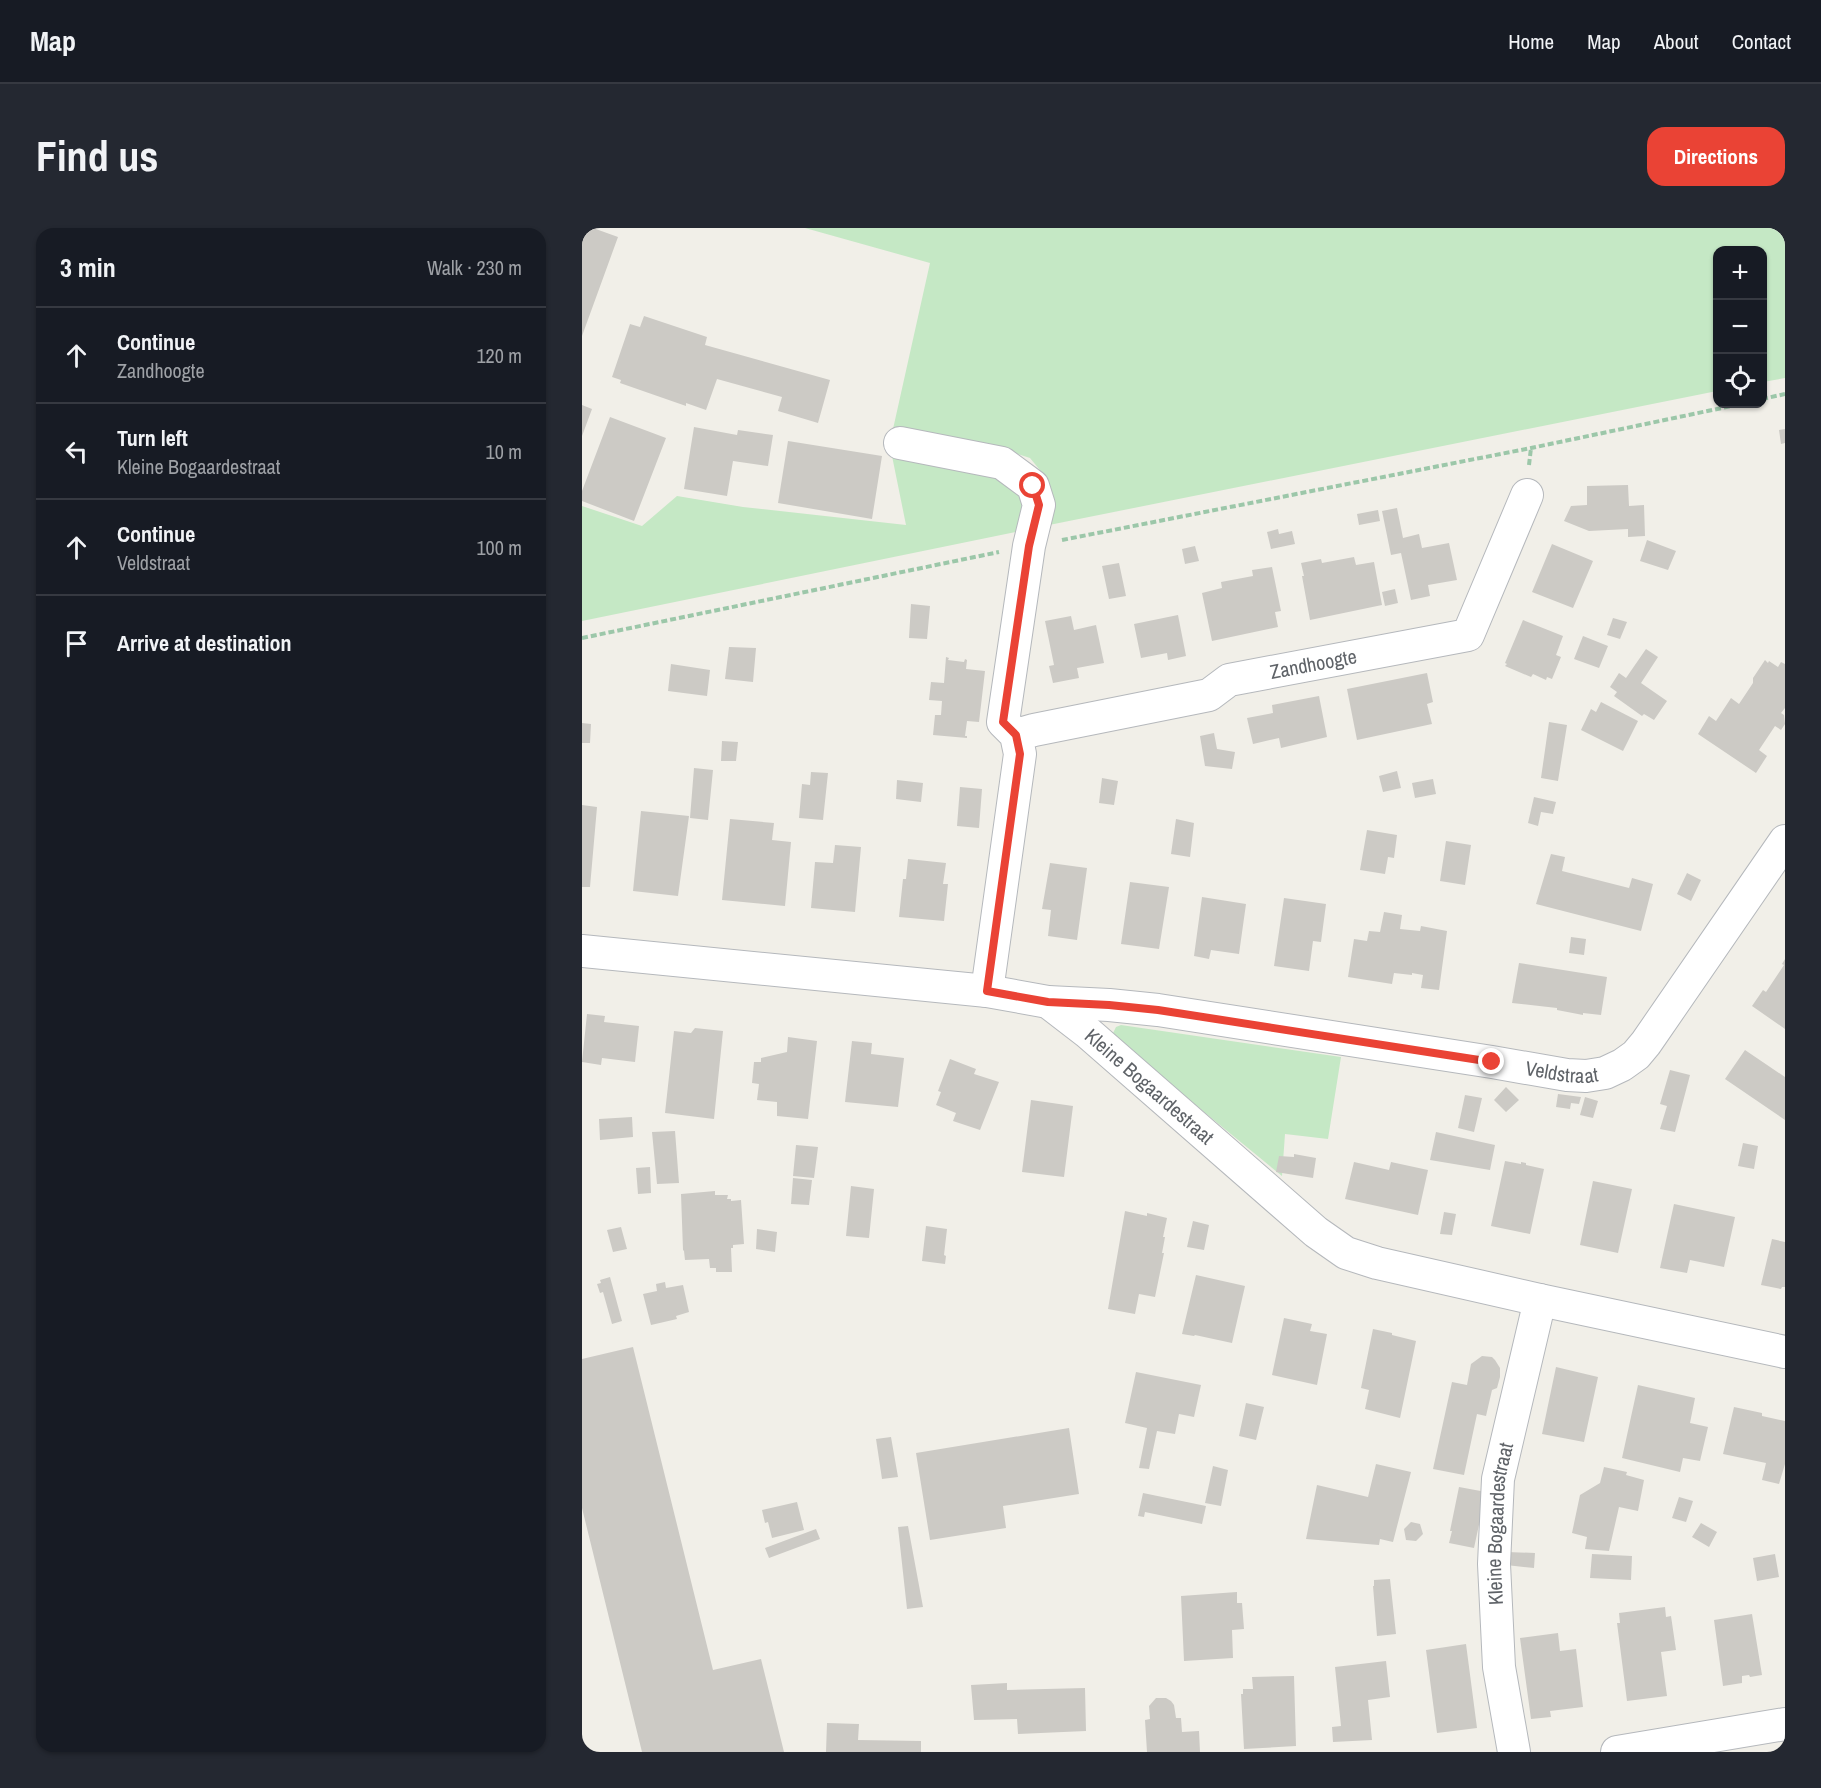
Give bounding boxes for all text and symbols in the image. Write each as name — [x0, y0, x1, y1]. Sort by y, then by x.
text: Map — [30, 22, 76, 60]
text: Home — [1508, 27, 1554, 56]
text: Map — [1587, 27, 1621, 56]
text: About — [1654, 27, 1699, 56]
text: Contact — [1732, 27, 1791, 56]
button: Directions — [1647, 127, 1785, 186]
text: Find us — [36, 128, 158, 184]
map controls — [1713, 246, 1767, 408]
button: + — [1713, 246, 1767, 300]
text: 3 min — [60, 250, 116, 285]
text: Walk · 230 m — [427, 254, 522, 281]
button: − — [1713, 300, 1767, 354]
text: Continue — [117, 327, 195, 357]
icon: ahead — [60, 339, 93, 372]
text: 120 m — [476, 342, 522, 369]
button: locate — [1713, 354, 1767, 408]
text: Zandhoogte — [117, 357, 205, 384]
text: Turn left — [117, 423, 188, 453]
icon: left — [60, 435, 93, 468]
text: 10 m — [486, 438, 522, 465]
text: Kleine Bogaardestraat — [117, 453, 280, 480]
route start — [1019, 472, 1045, 498]
text: Continue — [117, 519, 195, 549]
icon: ahead — [60, 531, 93, 564]
text: 100 m — [476, 534, 522, 561]
text: Veldstraat — [117, 549, 190, 576]
icon: arrive — [60, 627, 93, 660]
text: Arrive at destination — [117, 628, 291, 658]
street label: Zandhoogte — [1268, 642, 1359, 685]
street label: Kleine Bogaardestraat — [1079, 1022, 1220, 1150]
route end — [1478, 1048, 1504, 1074]
street label: Veldstraat — [1523, 1054, 1600, 1089]
street label: Kleine Bogaardestraat — [1480, 1439, 1519, 1606]

